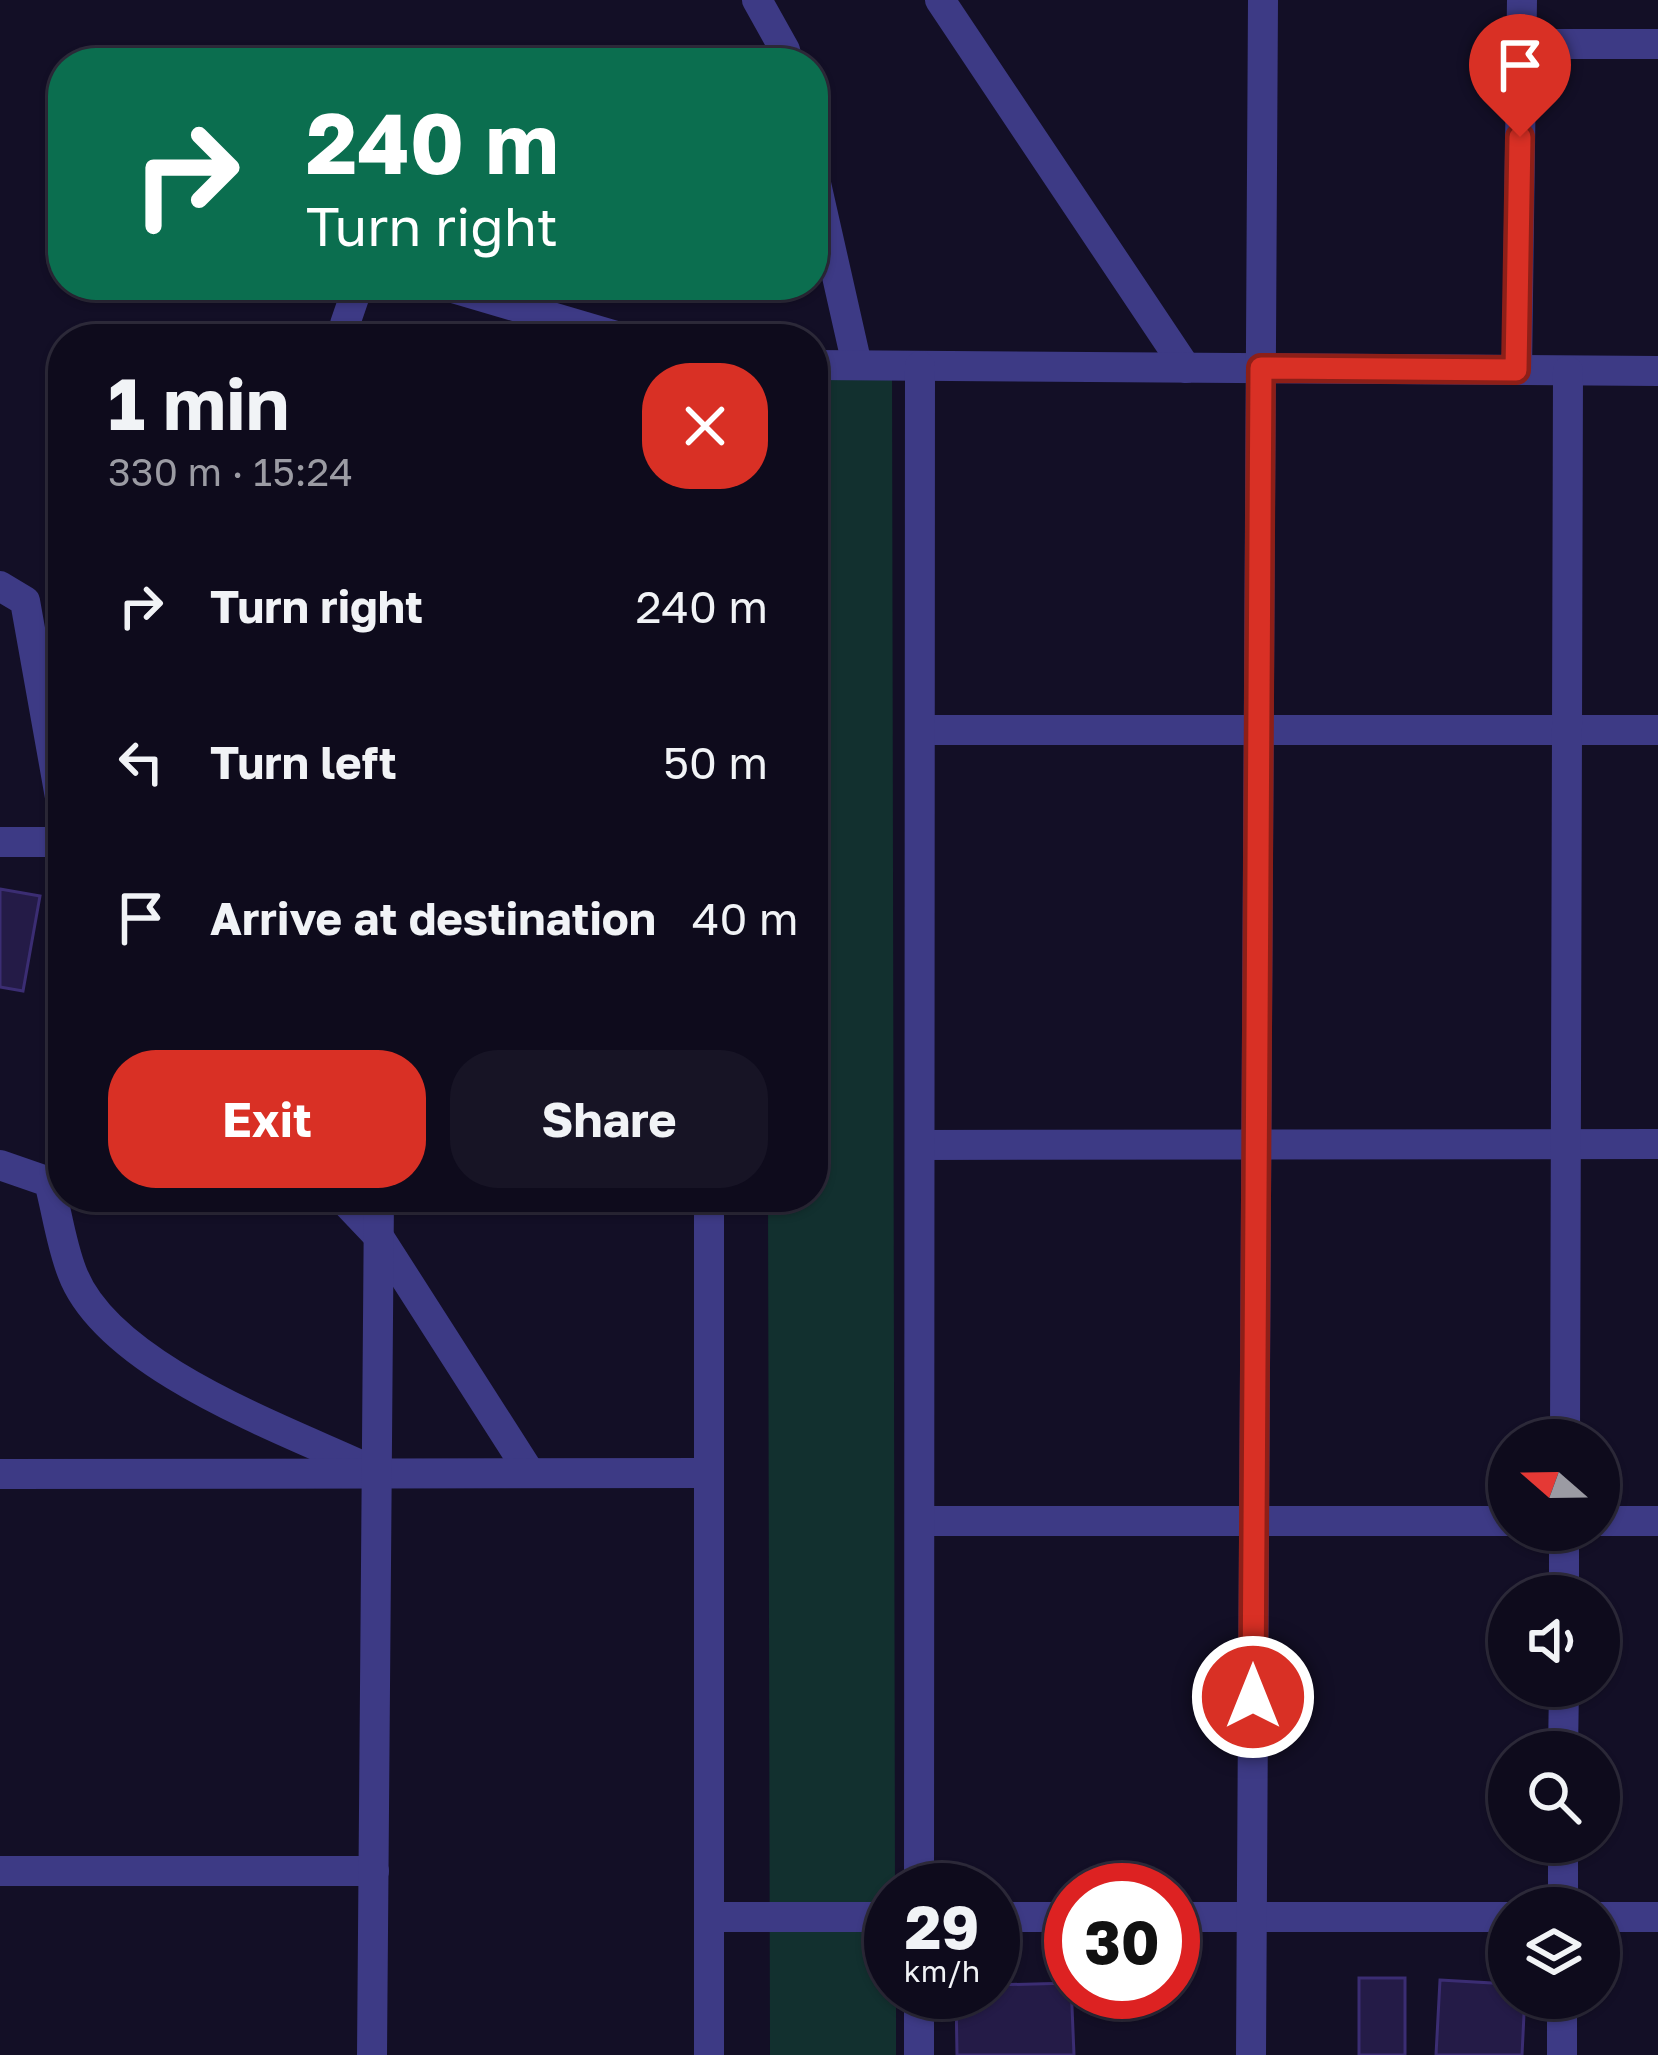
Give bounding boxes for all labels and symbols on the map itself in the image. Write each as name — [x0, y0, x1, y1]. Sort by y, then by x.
pin — [1469, 14, 1571, 137]
north arrow — [1488, 1419, 1620, 1551]
position arrow — [1190, 1634, 1316, 1760]
speed limit sign: 30 — [1044, 1863, 1200, 2019]

